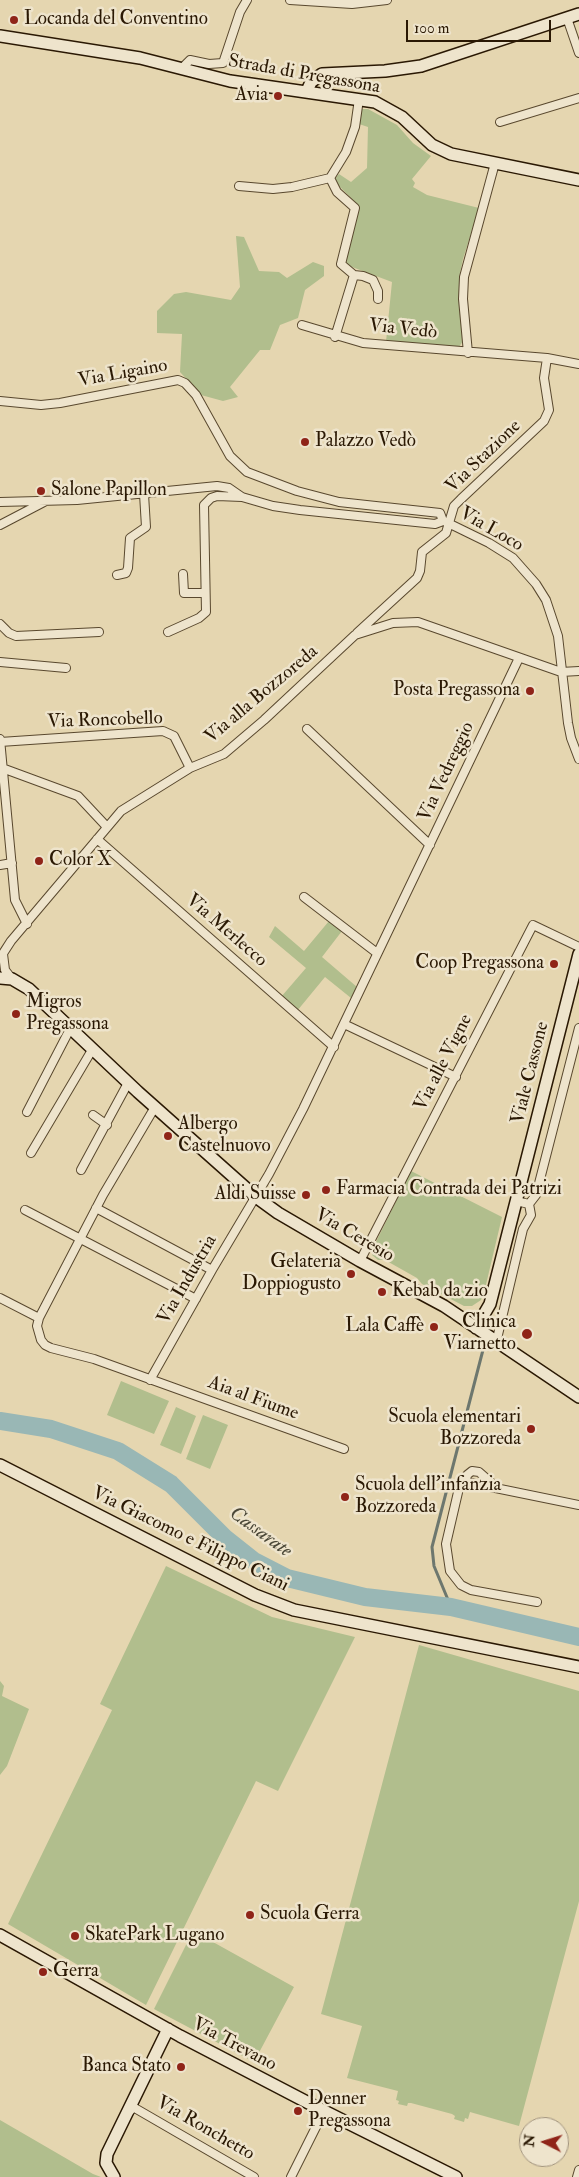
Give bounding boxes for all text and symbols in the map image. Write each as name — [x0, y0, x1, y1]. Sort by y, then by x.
place label: Locanda del Conventino — [24, 9, 208, 31]
scale bar — [409, 10, 554, 42]
marker: Locanda del Conventino — [8, 14, 20, 26]
text: 100 m — [414, 19, 449, 38]
street label: Strada di Pregassona — [226, 50, 382, 100]
place label: Avia — [235, 85, 268, 107]
marker: Avia — [272, 90, 284, 102]
street label: Via Vedò — [368, 315, 438, 345]
street label: Via Ligaino — [77, 355, 169, 393]
street label: Via Stazione — [442, 416, 526, 498]
place label: Palazzo Vedò — [315, 431, 416, 453]
marker: Palazzo Vedò — [299, 436, 311, 448]
place label: Salone Papillon — [51, 480, 167, 502]
marker: Salone Papillon — [35, 485, 47, 497]
street label: Via Loco — [455, 503, 527, 557]
street label: Via alla Bozzoreda — [201, 641, 323, 749]
place label: Posta Pregassona — [393, 680, 520, 702]
marker: Posta Pregassona — [524, 685, 536, 697]
street label: Via Roncobello — [47, 708, 163, 734]
street label: Via Vedreggio — [414, 719, 480, 825]
place label: Color X — [49, 850, 112, 872]
marker: Color X — [33, 855, 45, 867]
street label: Via Merlecco — [181, 889, 271, 973]
place label: Coop Pregassona — [415, 953, 544, 975]
marker: Coop Pregassona — [548, 958, 560, 970]
place label: Migros Pregassona — [26, 992, 109, 1036]
marker: Migros Pregassona — [10, 1008, 22, 1020]
street label: Via alle Vigne — [410, 1011, 478, 1115]
street label: Viale Cassone — [507, 1020, 555, 1126]
place label: Albergo Castelnuovo — [178, 1114, 271, 1158]
marker: Albergo Castelnuovo — [162, 1130, 174, 1142]
place label: Farmacia Contrada dei Patrizi — [336, 1179, 562, 1201]
place label: Aldi Suisse — [214, 1184, 296, 1206]
marker: Farmacia Contrada dei Patrizi — [320, 1184, 332, 1196]
marker: Aldi Suisse — [300, 1189, 312, 1201]
street label: Via Ceresio — [310, 1204, 398, 1268]
street label: Via Industria — [153, 1231, 223, 1329]
place label: Gelateria Doppiogusto — [242, 1252, 341, 1296]
marker: Gelateria Doppiogusto — [345, 1268, 357, 1280]
place label: Kebab da zio — [392, 1281, 488, 1303]
marker: Kebab da zio — [376, 1286, 388, 1298]
place label: Clinica Viarnetto — [444, 1312, 516, 1356]
place label: Lala Caffè — [345, 1316, 424, 1338]
marker: Lala Caffè — [428, 1321, 440, 1333]
marker: Clinica Viarnetto — [520, 1327, 534, 1341]
street label: Aia al Fiume — [205, 1372, 301, 1426]
place label: Scuola elementari Bozzoreda — [388, 1407, 521, 1451]
marker: Scuola elementari Bozzoreda — [525, 1423, 537, 1435]
place label: Scuola dell'infanzia Bozzoreda — [355, 1475, 501, 1519]
street label: Via Giacomo e Filippo Ciani — [88, 1482, 292, 1598]
marker: Scuola dell'infanzia Bozzoreda — [339, 1491, 351, 1503]
water label: Cassarate — [224, 1502, 296, 1564]
place label: Scuola Gerra — [260, 1904, 360, 1926]
marker: Scuola Gerra — [244, 1909, 256, 1921]
place label: SkatePark Lugano — [85, 1925, 224, 1947]
marker: SkatePark Lugano — [69, 1930, 81, 1942]
place label: Gerra — [53, 1961, 99, 1983]
marker: Gerra — [37, 1966, 49, 1978]
street label: Via Trevano — [188, 2013, 280, 2077]
place label: Banca Stato — [82, 2056, 171, 2078]
marker: Banca Stato — [175, 2061, 187, 2073]
place label: Denner Pregassona — [308, 2089, 391, 2133]
street label: Via Ronchetto — [152, 2092, 258, 2166]
marker: Denner Pregassona — [292, 2105, 304, 2117]
north arrow — [519, 2117, 569, 2167]
text: N — [521, 2134, 539, 2148]

